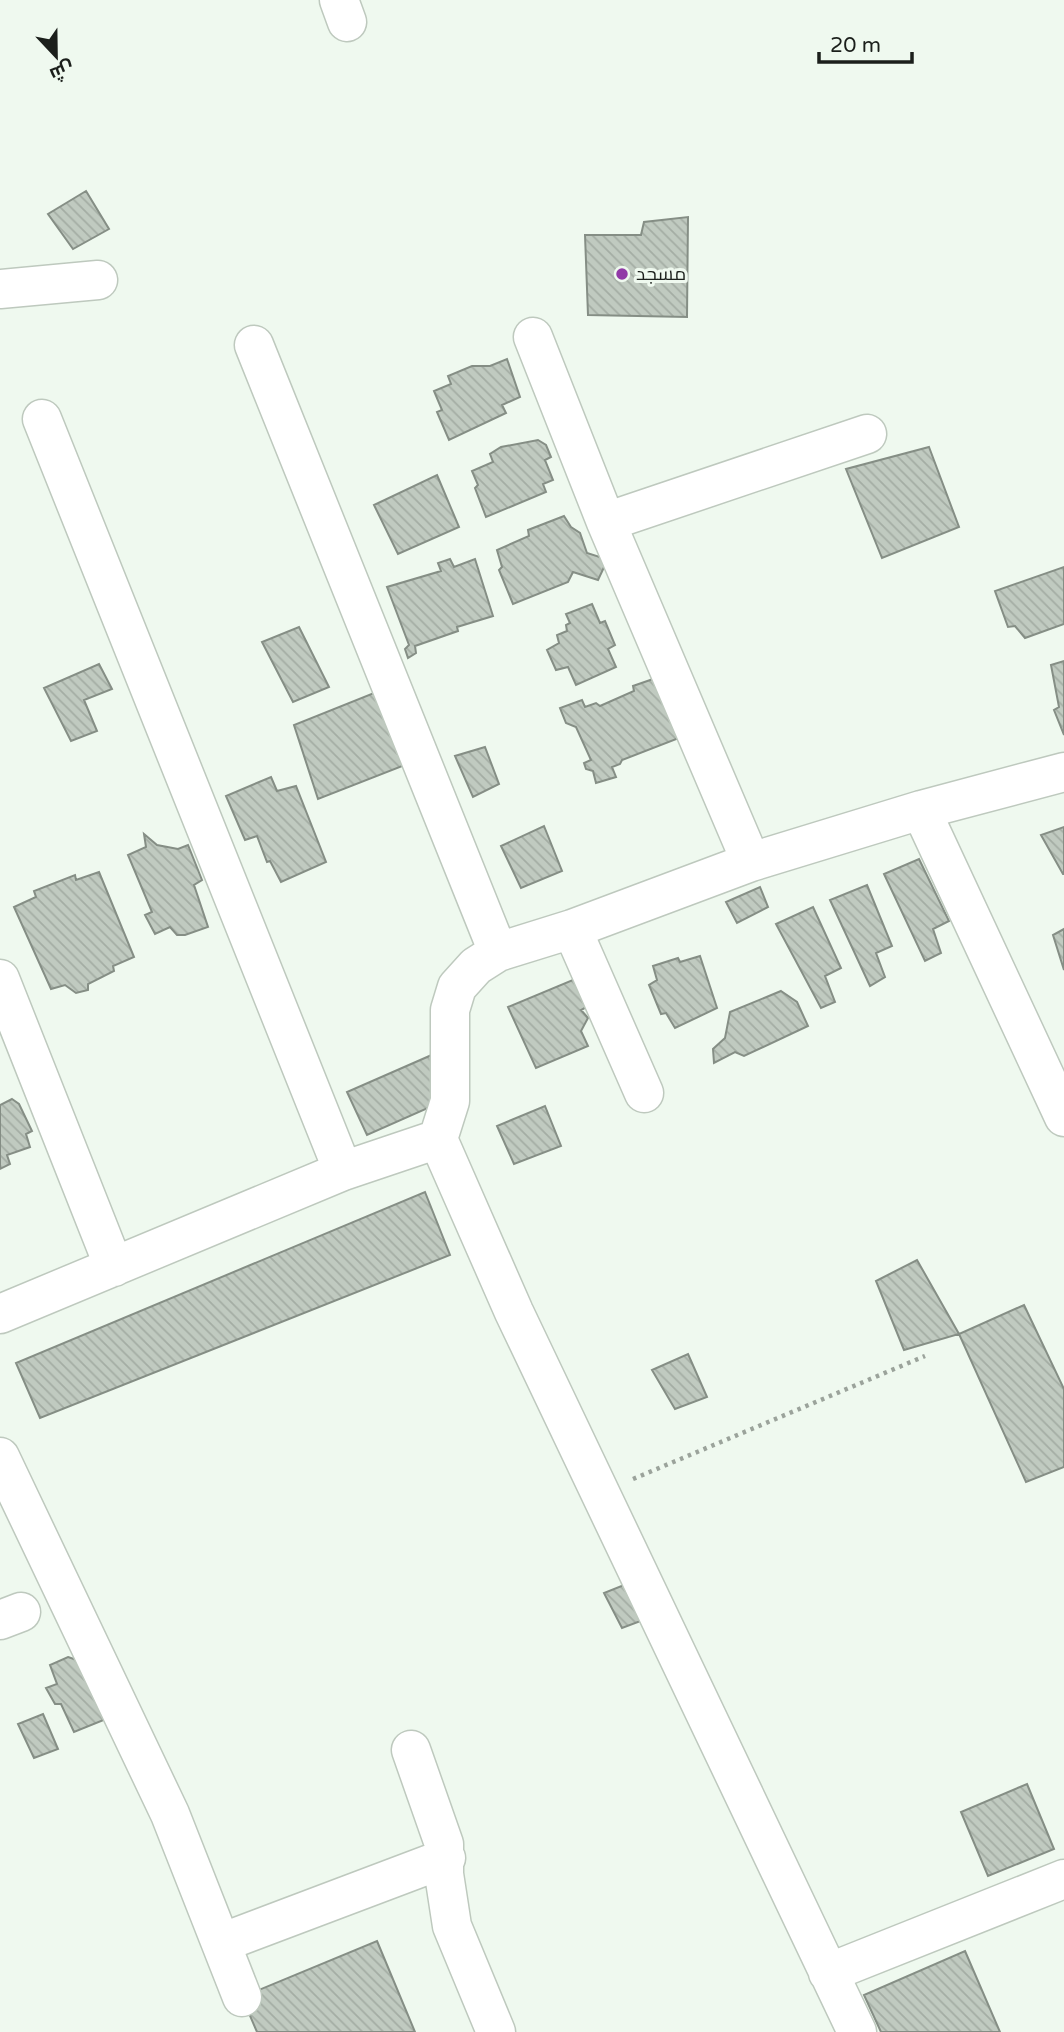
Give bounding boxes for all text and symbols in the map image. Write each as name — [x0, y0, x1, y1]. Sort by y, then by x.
north arrow — [21, 21, 91, 91]
scale bar — [819, 21, 912, 65]
text: 20 m — [830, 33, 881, 58]
text: ش — [47, 56, 77, 86]
place label: مسجد — [636, 263, 686, 285]
marker: مسجد — [614, 266, 630, 282]

